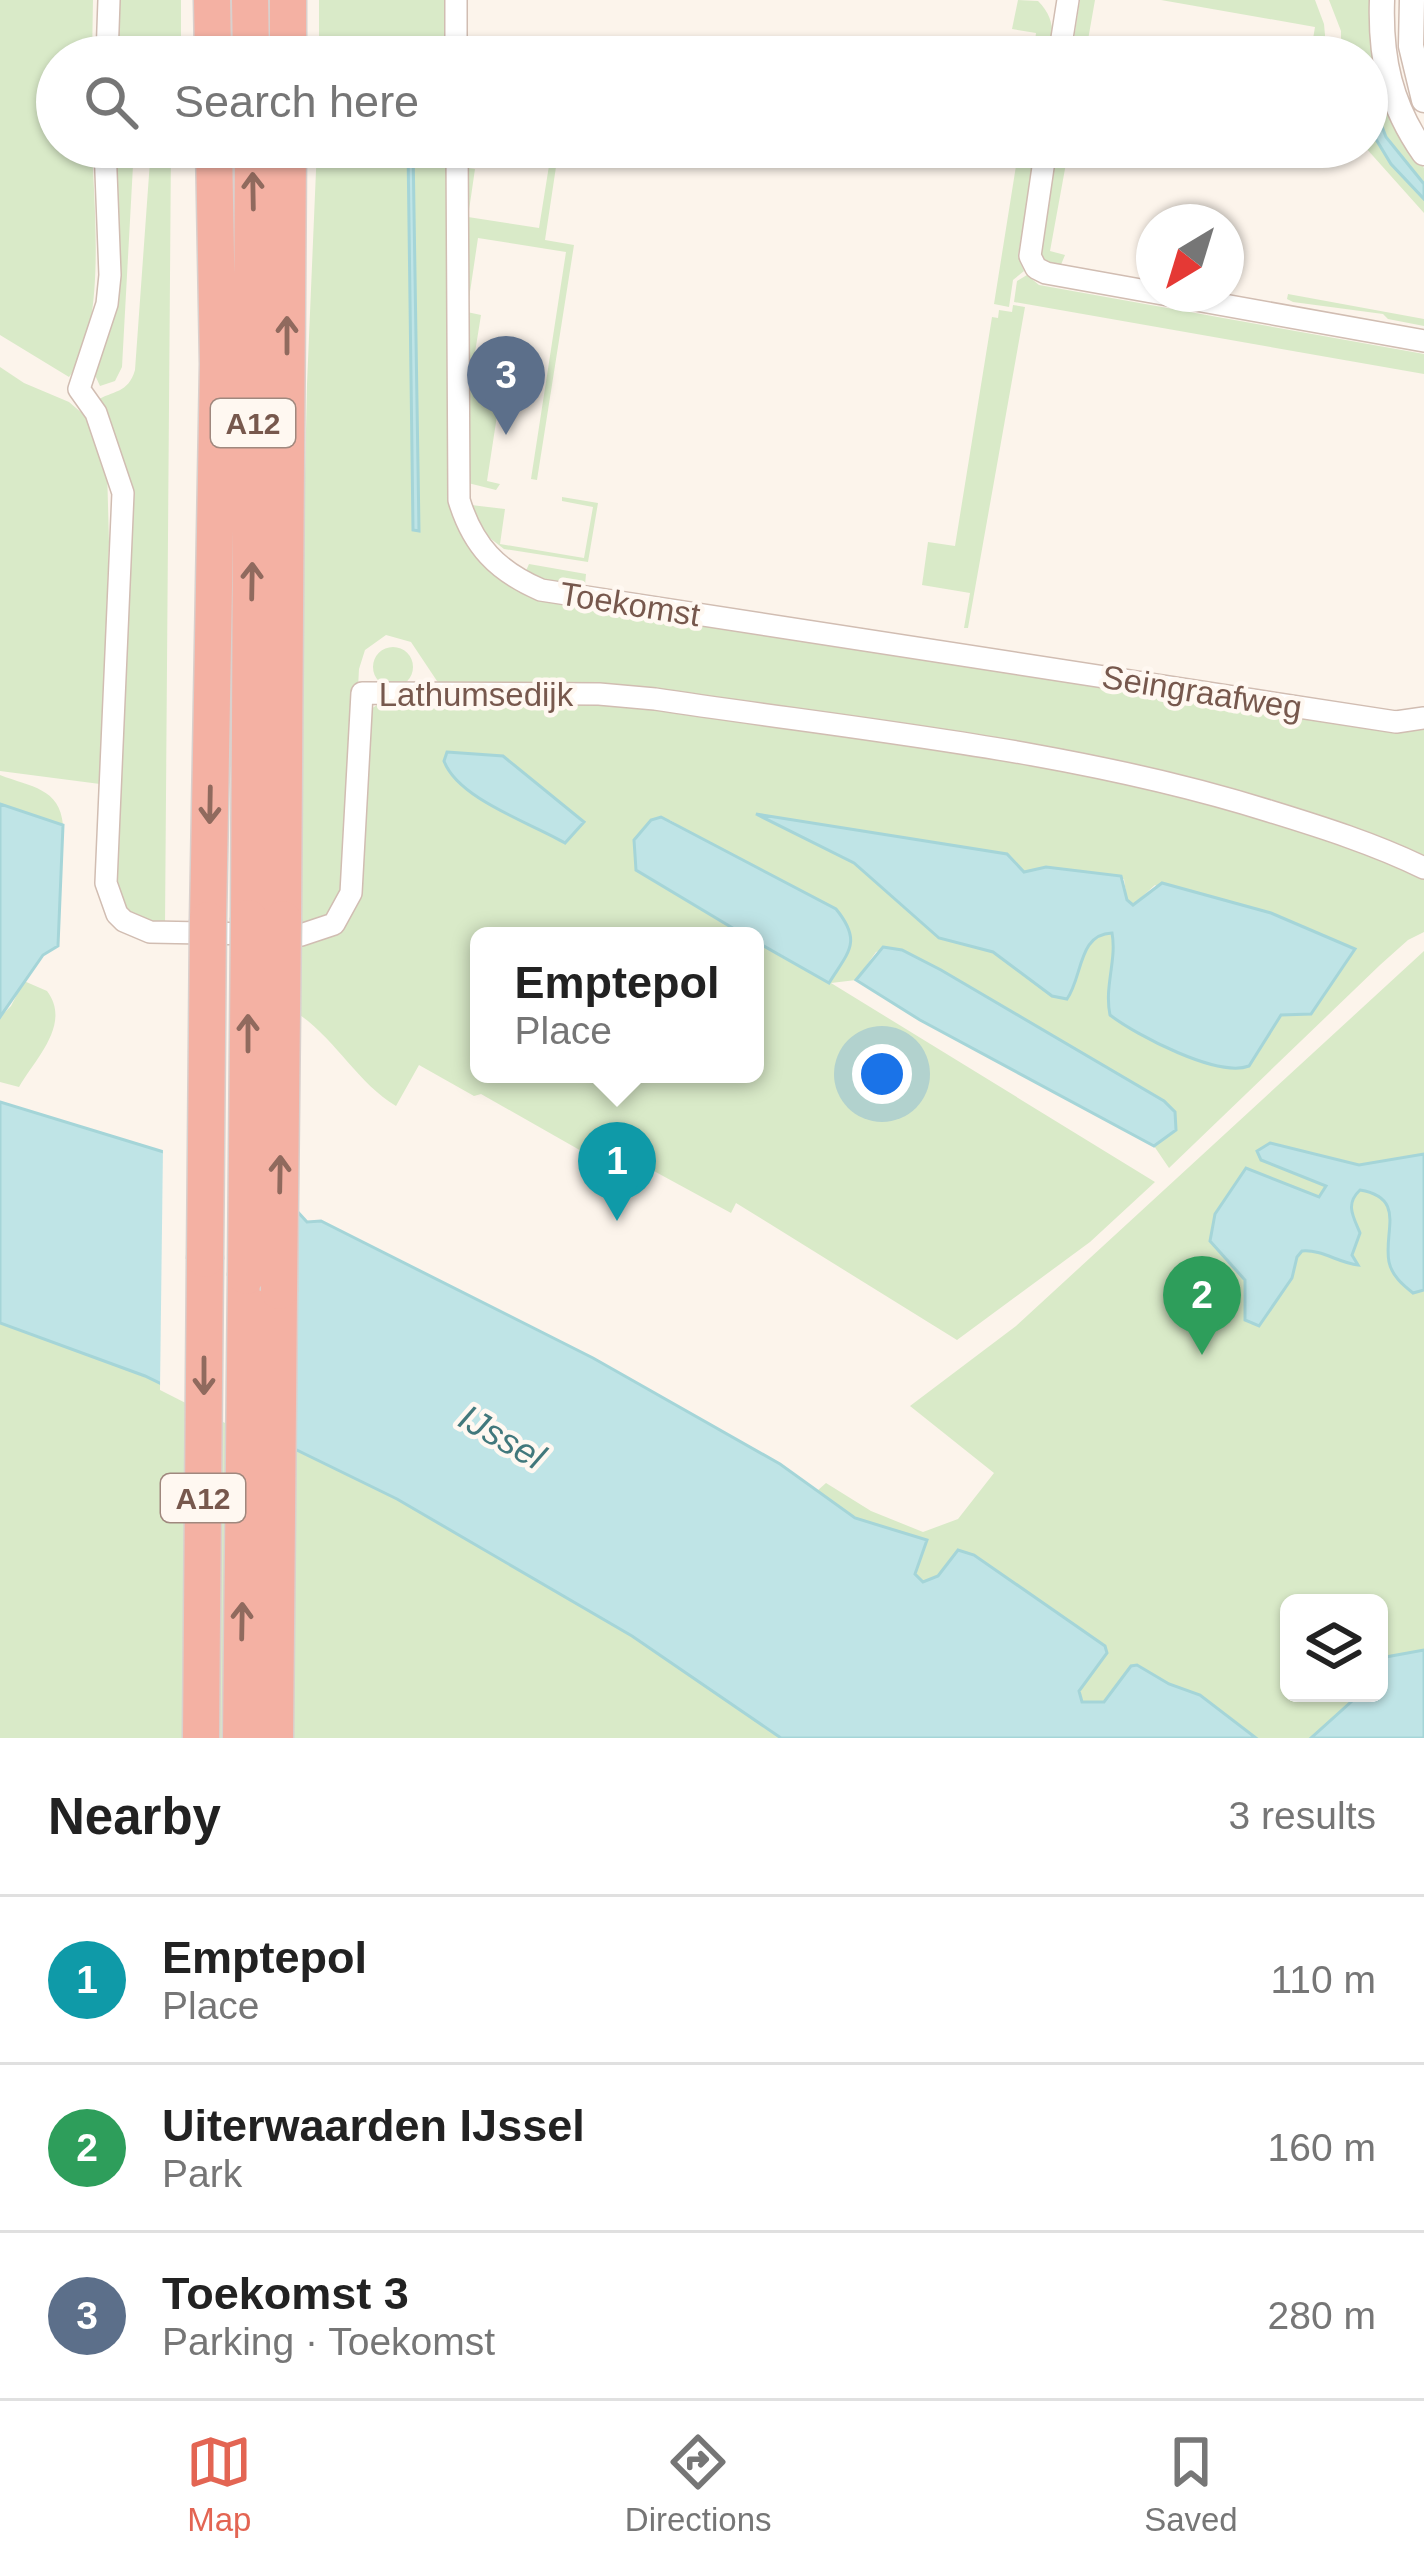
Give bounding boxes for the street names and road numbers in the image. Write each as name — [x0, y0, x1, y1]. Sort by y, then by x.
road number: A12 — [211, 399, 295, 447]
street label: Toekomst — [557, 575, 703, 633]
street label: Seingraafweg — [1099, 658, 1305, 726]
street label: Lathumsedijk — [379, 676, 574, 713]
road number: A12 — [161, 1474, 245, 1522]

